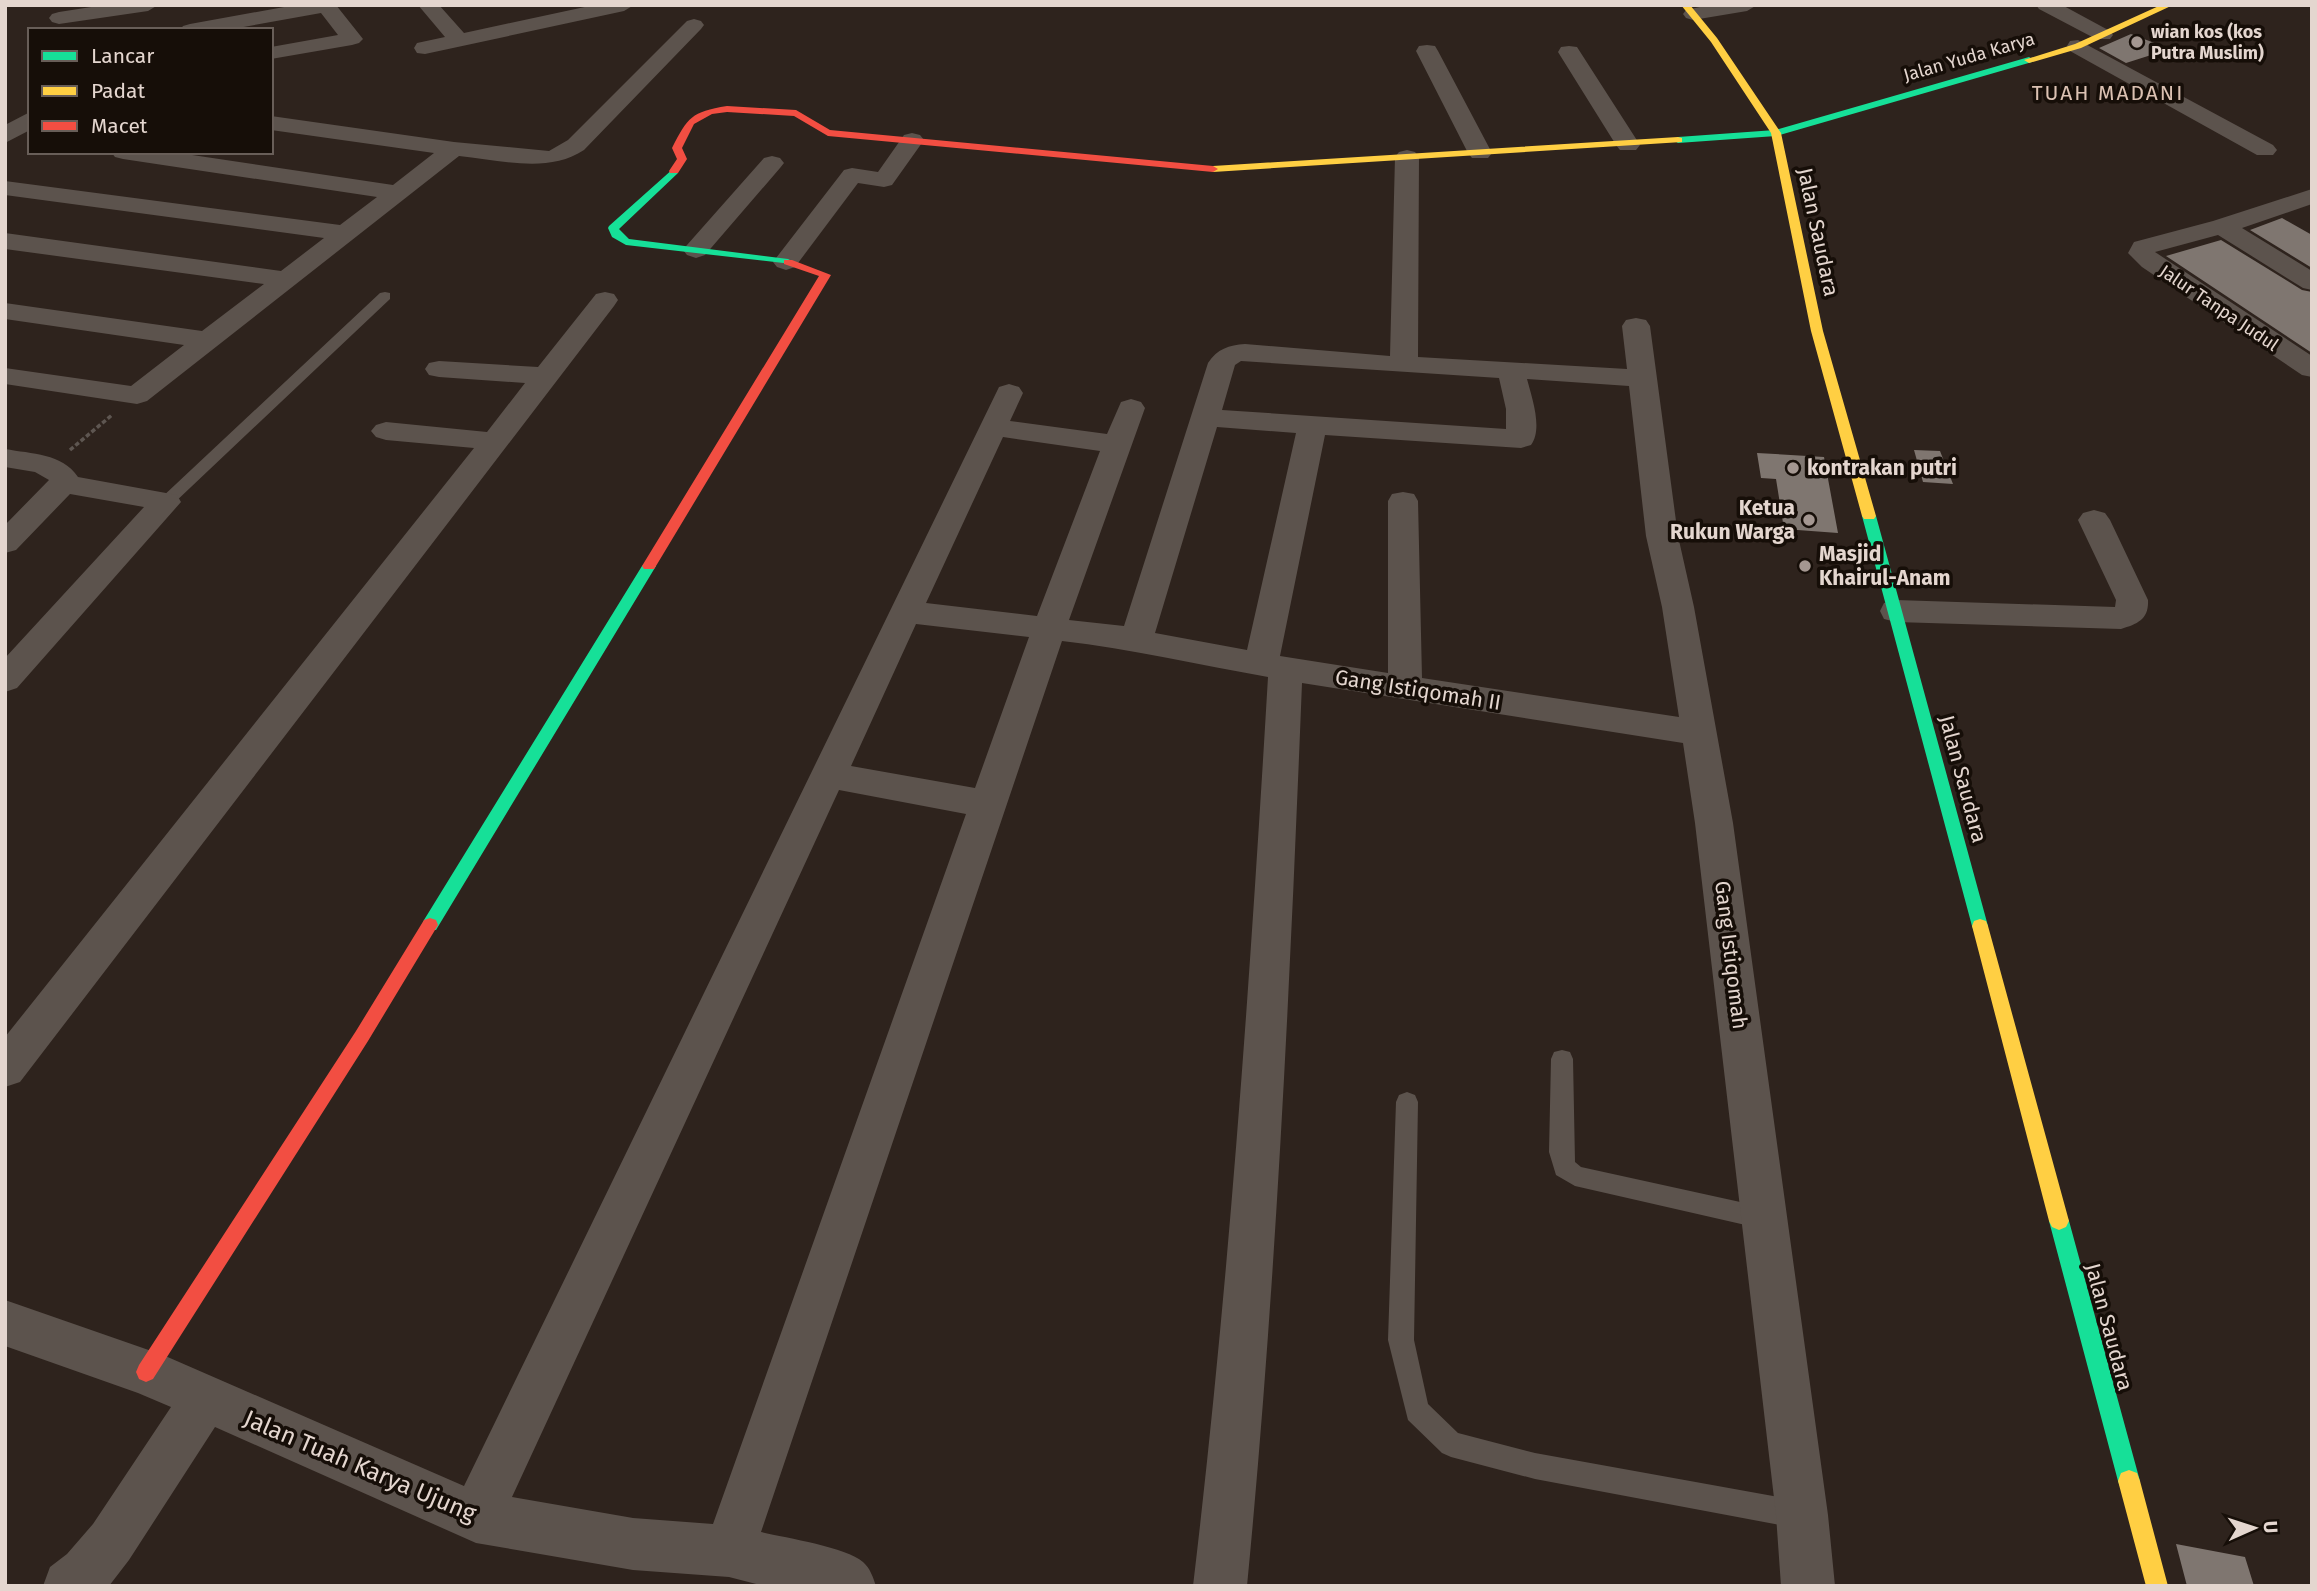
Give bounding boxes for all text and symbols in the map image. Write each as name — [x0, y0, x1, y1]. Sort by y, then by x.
place label: wian kos (kos Putra Muslim) — [2151, 21, 2264, 64]
legend — [28, 28, 273, 154]
street label: Jalan Yuda Karya — [1901, 28, 2037, 86]
marker: wian kos (kos Putra Muslim) — [2129, 34, 2145, 50]
text: Lancar — [91, 43, 154, 69]
text: Padat — [91, 78, 145, 104]
district label: TUAH MADANI — [2032, 80, 2184, 106]
text: Macet — [91, 113, 148, 139]
street label: Jalan Saudara — [1792, 165, 1844, 299]
street label: Jalur Tanpa Judul — [2155, 260, 2283, 356]
place label: kontrakan putri — [1807, 455, 1957, 481]
marker: kontrakan putri — [1785, 460, 1801, 476]
place label: Ketua Rukun Warga — [1670, 495, 1795, 545]
marker: Ketua Rukun Warga — [1801, 512, 1817, 528]
place label: Masjid Khairul-Anam — [1819, 541, 1950, 591]
marker: Masjid Khairul-Anam — [1797, 558, 1813, 574]
street label: Gang Istiqomah II — [1333, 664, 1503, 716]
street label: Jalan Saudara — [1934, 712, 1992, 846]
street label: Gang Istiqomah — [1709, 879, 1753, 1031]
street label: Jalan Saudara — [2080, 1260, 2138, 1394]
street label: Jalan Tuah Karya Ujung — [240, 1404, 481, 1528]
north arrow — [2219, 1493, 2289, 1563]
text: U — [2259, 1520, 2282, 1534]

